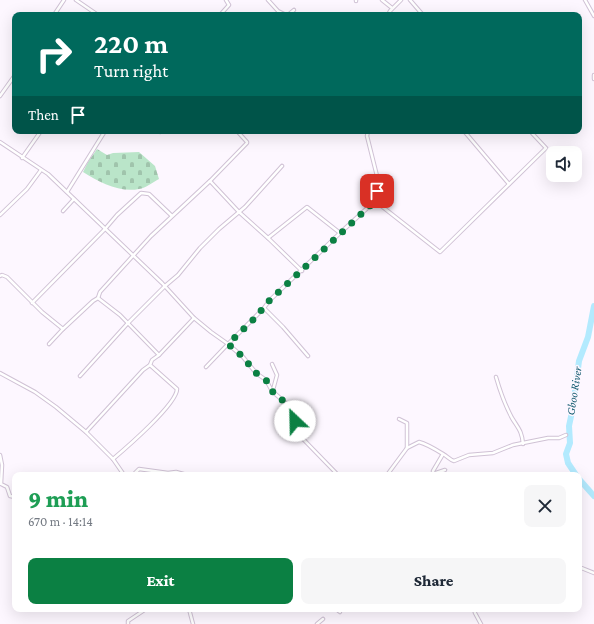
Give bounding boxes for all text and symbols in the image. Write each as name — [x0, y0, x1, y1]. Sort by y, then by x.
icon: right — [28, 28, 80, 80]
text: 220 m — [94, 28, 168, 59]
text: Turn right — [94, 61, 168, 81]
icon: arrive — [67, 104, 89, 126]
text: Then — [28, 107, 59, 123]
map controls — [546, 146, 582, 182]
button: sound — [546, 146, 582, 182]
pin — [360, 174, 394, 208]
icon: arrive — [366, 180, 388, 202]
water label: Gboo River — [563, 365, 585, 416]
position arrow — [274, 400, 316, 442]
text: 9 min — [28, 485, 88, 512]
button: close — [524, 485, 566, 527]
text: 670 m · 14:14 — [28, 514, 93, 529]
button: Exit — [28, 558, 293, 604]
button: Share — [301, 558, 566, 604]

